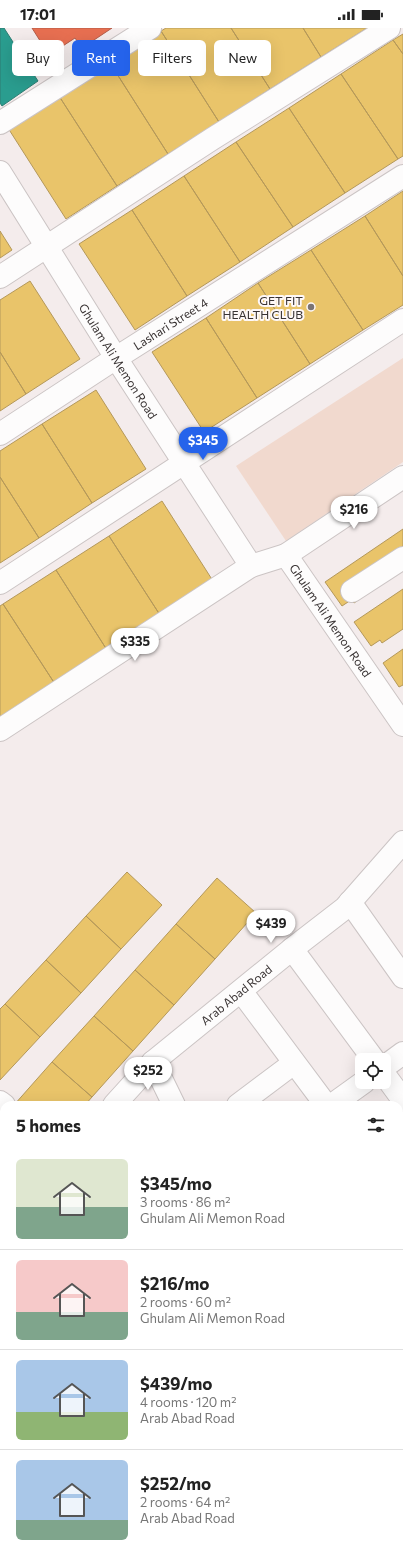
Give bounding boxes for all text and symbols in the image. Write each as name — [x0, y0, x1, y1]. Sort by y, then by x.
text: 17:01 — [20, 5, 56, 23]
chip: Buy — [12, 40, 64, 76]
chip: Rent — [72, 40, 130, 76]
chip: Filters — [138, 40, 206, 76]
chip: New — [214, 40, 271, 76]
place label: GET FIT HEALTH CLUB — [222, 293, 303, 321]
street label: Lashari Street 4 — [130, 295, 210, 352]
street label: Ghulam Ali Memon Road — [77, 301, 160, 421]
marker: GET FIT HEALTH CLUB — [306, 302, 316, 312]
pin: $345 — [179, 427, 227, 461]
text: $345 — [188, 432, 218, 448]
pin: $216 — [330, 496, 378, 530]
text: $216 — [340, 501, 368, 517]
street label: Ghulam Ali Memon Road — [287, 561, 375, 679]
pin: $335 — [111, 628, 159, 662]
text: $335 — [120, 633, 150, 649]
pin: $439 — [247, 910, 295, 944]
text: $439 — [255, 915, 287, 931]
street label: Arab Abad Road — [198, 961, 274, 1028]
map controls — [355, 1053, 391, 1089]
button: locate — [355, 1053, 391, 1089]
pin: $252 — [124, 1057, 172, 1091]
text: $252 — [133, 1062, 163, 1078]
icon: filters — [365, 1114, 387, 1136]
text: 5 homes — [16, 1115, 81, 1136]
text: $345/mo — [140, 1173, 212, 1194]
icon: home — [48, 1175, 96, 1223]
text: 3 rooms · 86 m² — [140, 1194, 231, 1210]
text: Ghulam Ali Memon Road — [140, 1210, 285, 1226]
text: $216/mo — [140, 1273, 209, 1294]
icon: home — [48, 1276, 96, 1324]
text: 2 rooms · 60 m² — [140, 1294, 231, 1310]
text: Ghulam Ali Memon Road — [140, 1310, 285, 1326]
text: $439/mo — [140, 1373, 212, 1394]
icon: home — [48, 1376, 96, 1424]
text: 4 rooms · 120 m² — [140, 1394, 236, 1410]
text: Arab Abad Road — [140, 1410, 235, 1426]
text: $252/mo — [140, 1473, 211, 1494]
icon: home — [48, 1476, 96, 1524]
text: 2 rooms · 64 m² — [140, 1494, 230, 1510]
text: Arab Abad Road — [140, 1510, 235, 1526]

